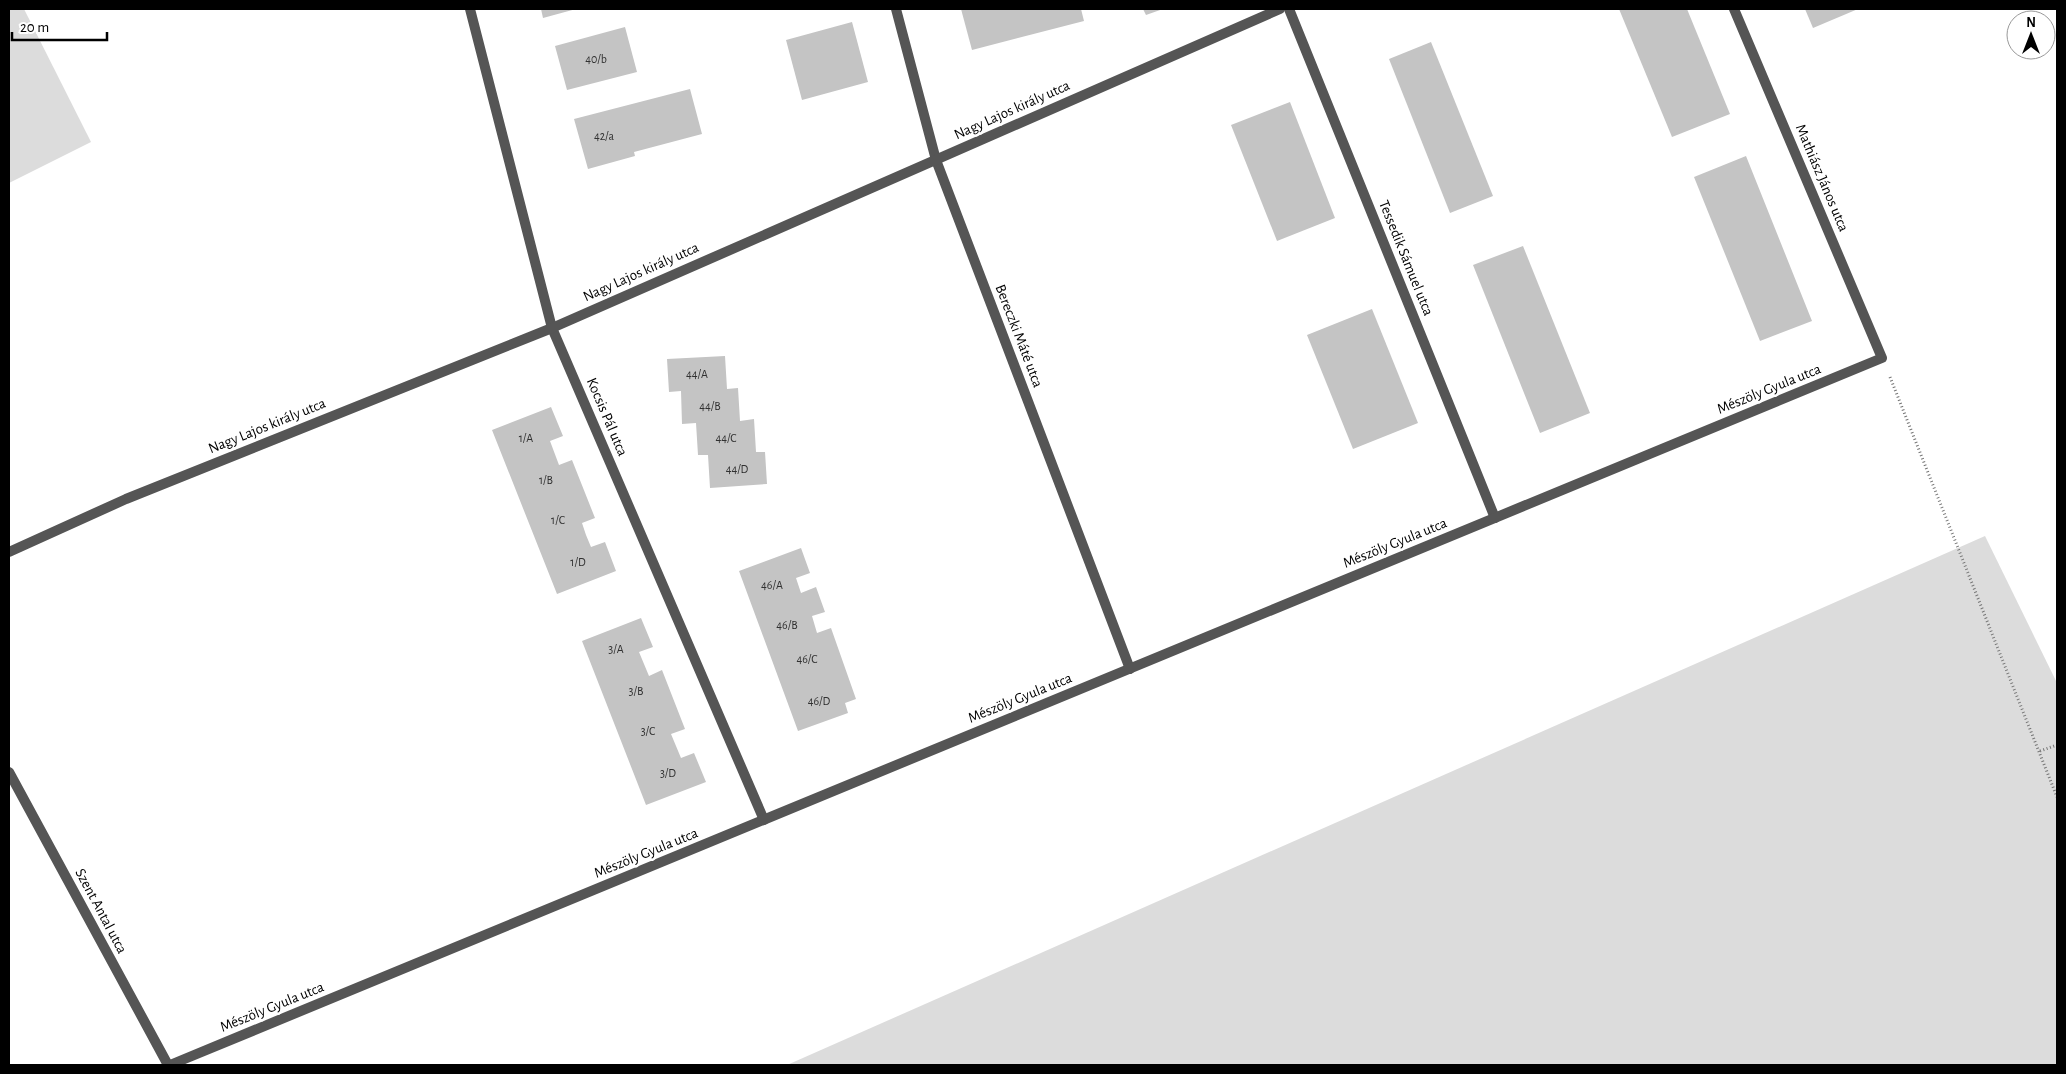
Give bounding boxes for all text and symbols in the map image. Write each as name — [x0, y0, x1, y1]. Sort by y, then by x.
scale bar — [12, 10, 108, 42]
north arrow — [2006, 10, 2056, 60]
text: N — [2026, 16, 2036, 30]
text: 20 m — [20, 20, 49, 35]
house number: 40/b — [585, 53, 607, 65]
street label: Nagy Lajos király utca — [952, 78, 1072, 142]
street label: Mathiász János utca — [1793, 122, 1851, 234]
house number: 42/a — [594, 130, 615, 142]
street label: Tessedik Sámuel utca — [1376, 198, 1436, 318]
street label: Nagy Lajos király utca — [581, 240, 701, 304]
street label: Bereczki Máté utca — [992, 283, 1046, 390]
street label: Mészöly Gyula utca — [1715, 361, 1823, 417]
house number: 44/A — [686, 368, 708, 380]
street label: Kocsis Pál utca — [584, 376, 630, 458]
street label: Nagy Lajos király utca — [206, 396, 328, 456]
house number: 44/B — [699, 400, 721, 412]
house number: 1/A — [519, 432, 533, 444]
house number: 44/C — [715, 432, 737, 444]
house number: 44/D — [726, 463, 749, 475]
house number: 1/B — [539, 474, 553, 486]
house number: 1/C — [551, 514, 565, 526]
street label: Mészöly Gyula utca — [1341, 515, 1449, 571]
house number: 1/D — [570, 556, 586, 568]
house number: 46/A — [761, 579, 783, 591]
house number: 46/B — [776, 619, 798, 631]
house number: 3/A — [608, 643, 624, 655]
house number: 46/C — [796, 653, 818, 665]
street label: Mészöly Gyula utca — [966, 670, 1074, 726]
house number: 3/B — [629, 685, 643, 697]
house number: 46/D — [808, 695, 831, 707]
house number: 3/C — [641, 725, 655, 737]
house number: 3/D — [660, 767, 676, 779]
street label: Mészöly Gyula utca — [592, 825, 700, 881]
street label: Szent Antal utca — [72, 866, 130, 956]
street label: Mészöly Gyula utca — [218, 979, 326, 1035]

